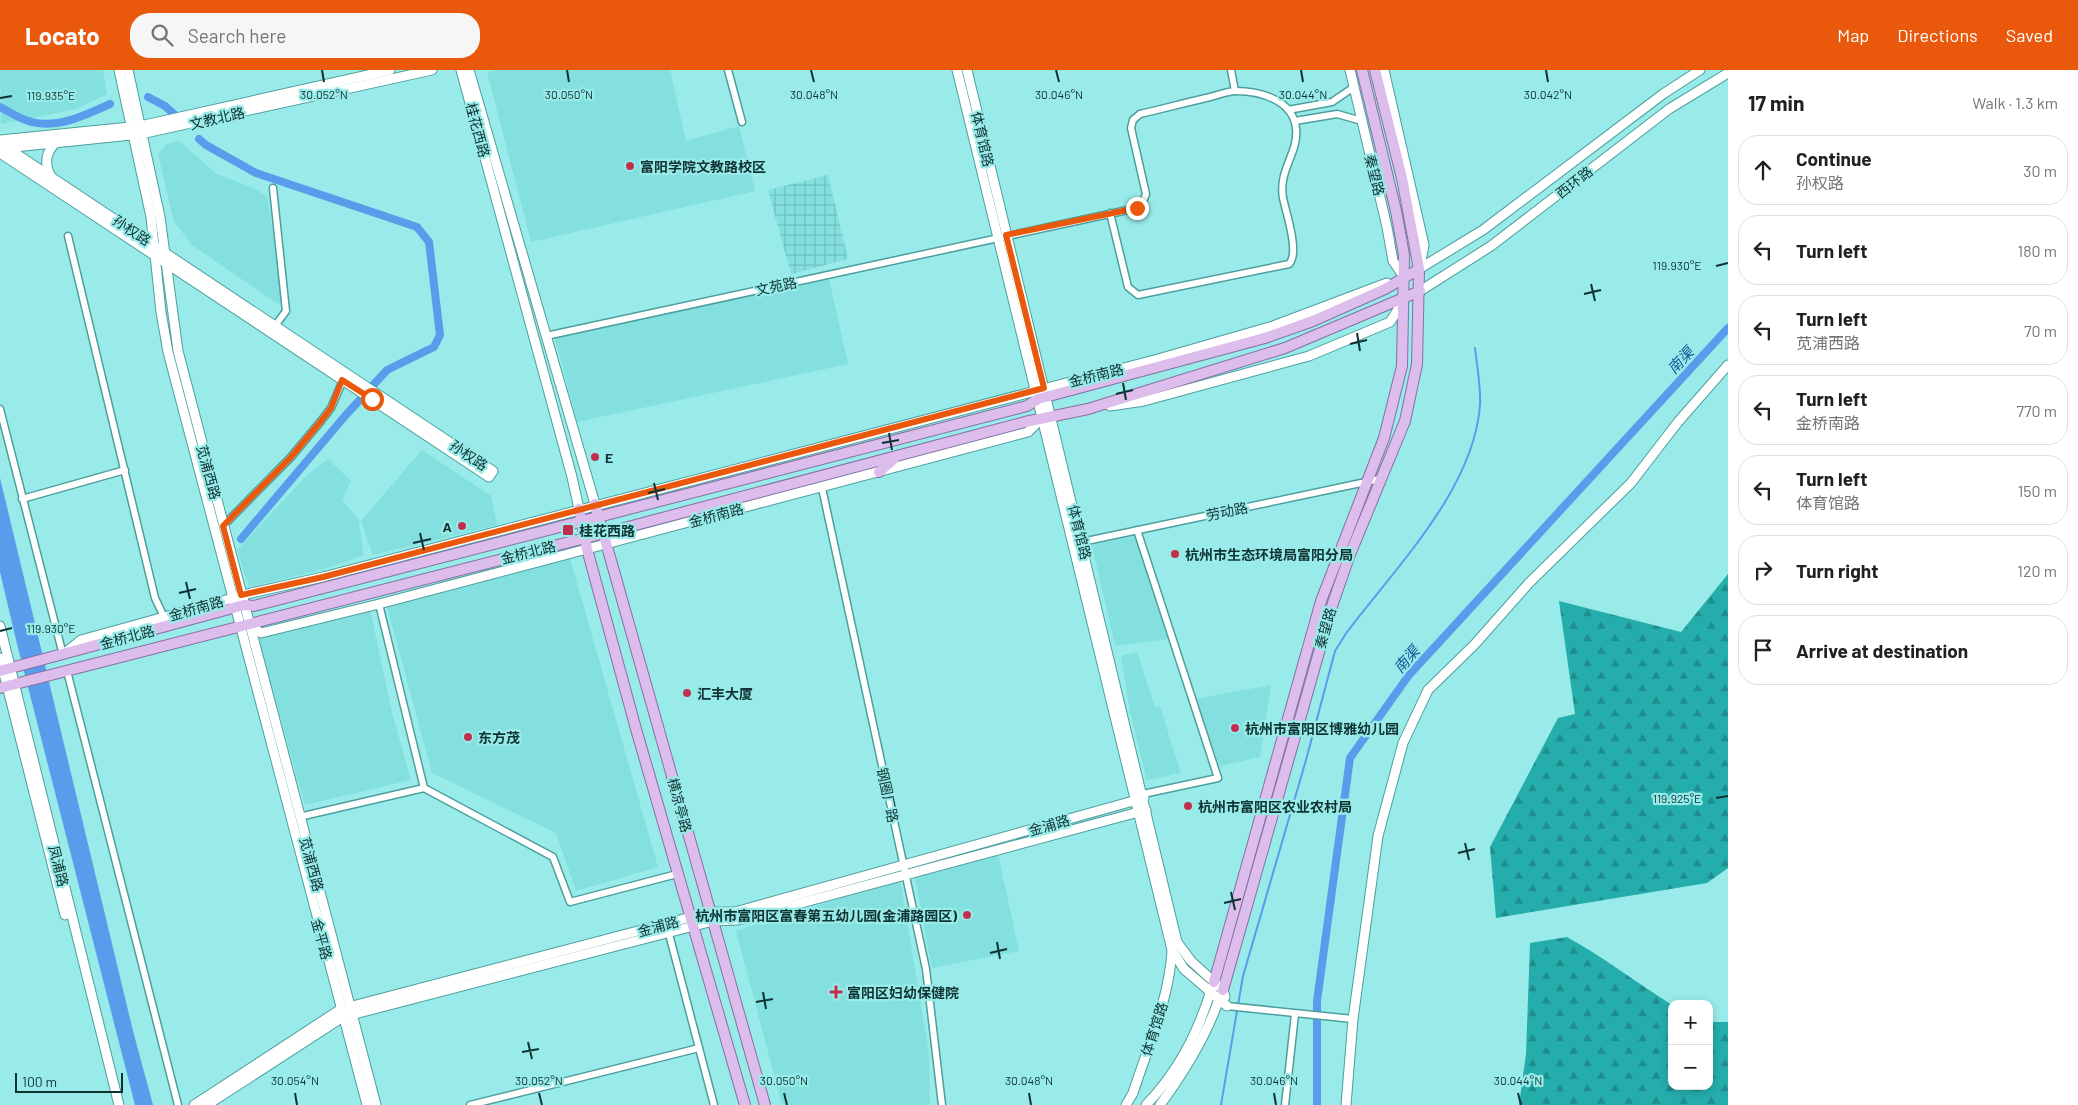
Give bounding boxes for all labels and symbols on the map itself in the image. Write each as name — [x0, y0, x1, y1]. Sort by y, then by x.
text: 30.052°N — [300, 87, 348, 101]
text: 30.050°N — [545, 87, 593, 101]
text: 30.048°N — [790, 87, 838, 101]
text: 30.046°N — [1035, 87, 1083, 101]
text: 30.044°N — [1279, 87, 1327, 101]
text: 30.042°N — [1524, 87, 1572, 101]
text: 119.935°E — [27, 88, 75, 102]
street label: 桂花西路 — [463, 101, 493, 159]
street label: 文教北路 — [188, 103, 246, 133]
street label: 体育馆路 — [968, 110, 998, 168]
street label: 秦望路 — [1362, 153, 1388, 197]
place label: 富阳学院文教路校区 — [640, 158, 766, 175]
marker: 富阳学院文教路校区 — [624, 160, 636, 172]
street label: 西环路 — [1552, 162, 1596, 202]
route end — [1126, 197, 1149, 220]
street label: 孙权路 — [110, 211, 154, 249]
text: 119.930°E — [1652, 258, 1702, 272]
street label: 文苑路 — [754, 273, 798, 299]
water label: 南渠 — [1663, 341, 1698, 377]
street label: 金桥南路 — [1067, 360, 1125, 390]
route start — [361, 388, 384, 411]
street label: 孙权路 — [447, 436, 491, 474]
street label: 苋浦西路 — [194, 443, 224, 501]
place label: E — [605, 449, 613, 466]
marker: E — [589, 451, 601, 463]
street label: 劳动路 — [1205, 498, 1249, 524]
street label: 金桥南路 — [687, 500, 745, 530]
street label: 体育馆路 — [1065, 503, 1095, 561]
place label: A — [443, 518, 453, 535]
marker: A — [456, 520, 468, 532]
place label: 桂花西路 — [579, 522, 635, 539]
marker: 桂花西路 — [561, 523, 575, 537]
street label: 金桥北路 — [499, 537, 557, 567]
place label: 杭州市生态环境局富阳分局 — [1185, 546, 1353, 563]
marker: 杭州市生态环境局富阳分局 — [1169, 548, 1181, 560]
street label: 金桥南路 — [167, 592, 225, 624]
street label: 秦望路 — [1311, 605, 1339, 651]
text: 119.930°E — [26, 621, 76, 635]
street label: 金桥北路 — [98, 622, 156, 652]
water label: 南渠 — [1389, 640, 1424, 676]
place label: 汇丰大厦 — [697, 685, 753, 702]
marker: 汇丰大厦 — [681, 687, 693, 699]
place label: 杭州市富阳区博雅幼儿园 — [1245, 720, 1399, 737]
marker: 杭州市富阳区博雅幼儿园 — [1229, 722, 1241, 734]
place label: 东方茂 — [478, 729, 520, 746]
marker: 东方茂 — [462, 731, 474, 743]
street label: 钢圈厂路 — [874, 766, 902, 824]
street label: 横凉亭路 — [665, 776, 695, 834]
text: 119.925°E — [1653, 791, 1701, 805]
place label: 杭州市富阳区农业农村局 — [1198, 798, 1352, 815]
marker: 杭州市富阳区农业农村局 — [1182, 800, 1194, 812]
street label: 金浦路 — [1026, 811, 1072, 839]
street label: 苋浦西路 — [297, 835, 327, 893]
street label: 凤浦路 — [46, 844, 72, 888]
place label: 杭州市富阳区富春第五幼儿园(金浦路园区) — [695, 907, 957, 924]
marker: 杭州市富阳区富春第五幼儿园(金浦路园区) — [961, 909, 973, 921]
street label: 金浦路 — [636, 912, 680, 940]
street label: 金平路 — [308, 917, 336, 961]
place label: 富阳区妇幼保健院 — [847, 984, 959, 1001]
marker: 富阳区妇幼保健院 — [829, 985, 843, 999]
street label: 体育馆路 — [1137, 1000, 1171, 1058]
scale bar — [15, 1070, 122, 1093]
text: 30.054°N — [271, 1073, 319, 1087]
text: 30.052°N — [515, 1073, 563, 1087]
text: 30.050°N — [760, 1073, 808, 1087]
text: 30.048°N — [1005, 1073, 1053, 1087]
text: 30.046°N — [1250, 1073, 1298, 1087]
text: 30.044°N — [1494, 1073, 1542, 1087]

